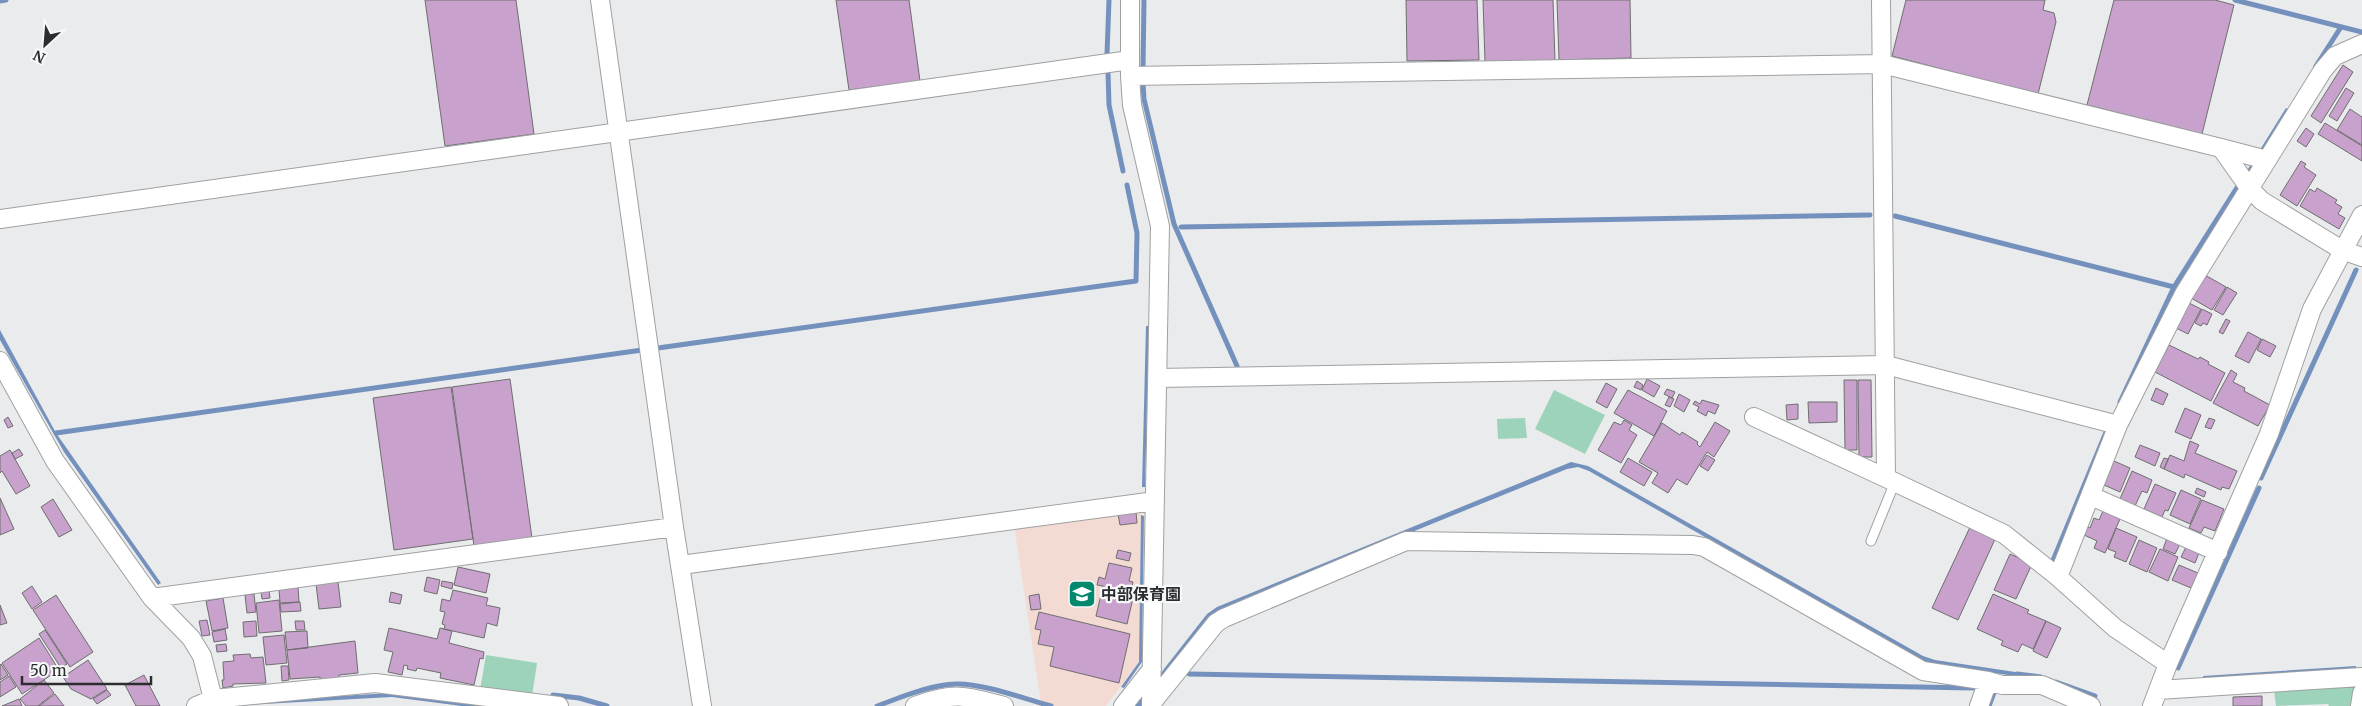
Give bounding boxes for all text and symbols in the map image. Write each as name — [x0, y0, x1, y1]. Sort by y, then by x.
north arrow — [20, 20, 70, 70]
text: N — [30, 46, 48, 67]
school or university icon: 中部保育園 — [1067, 579, 1097, 609]
place label: 中部保育園 — [1101, 584, 1181, 604]
scale bar — [22, 654, 151, 686]
text: 50 m — [30, 661, 67, 680]

